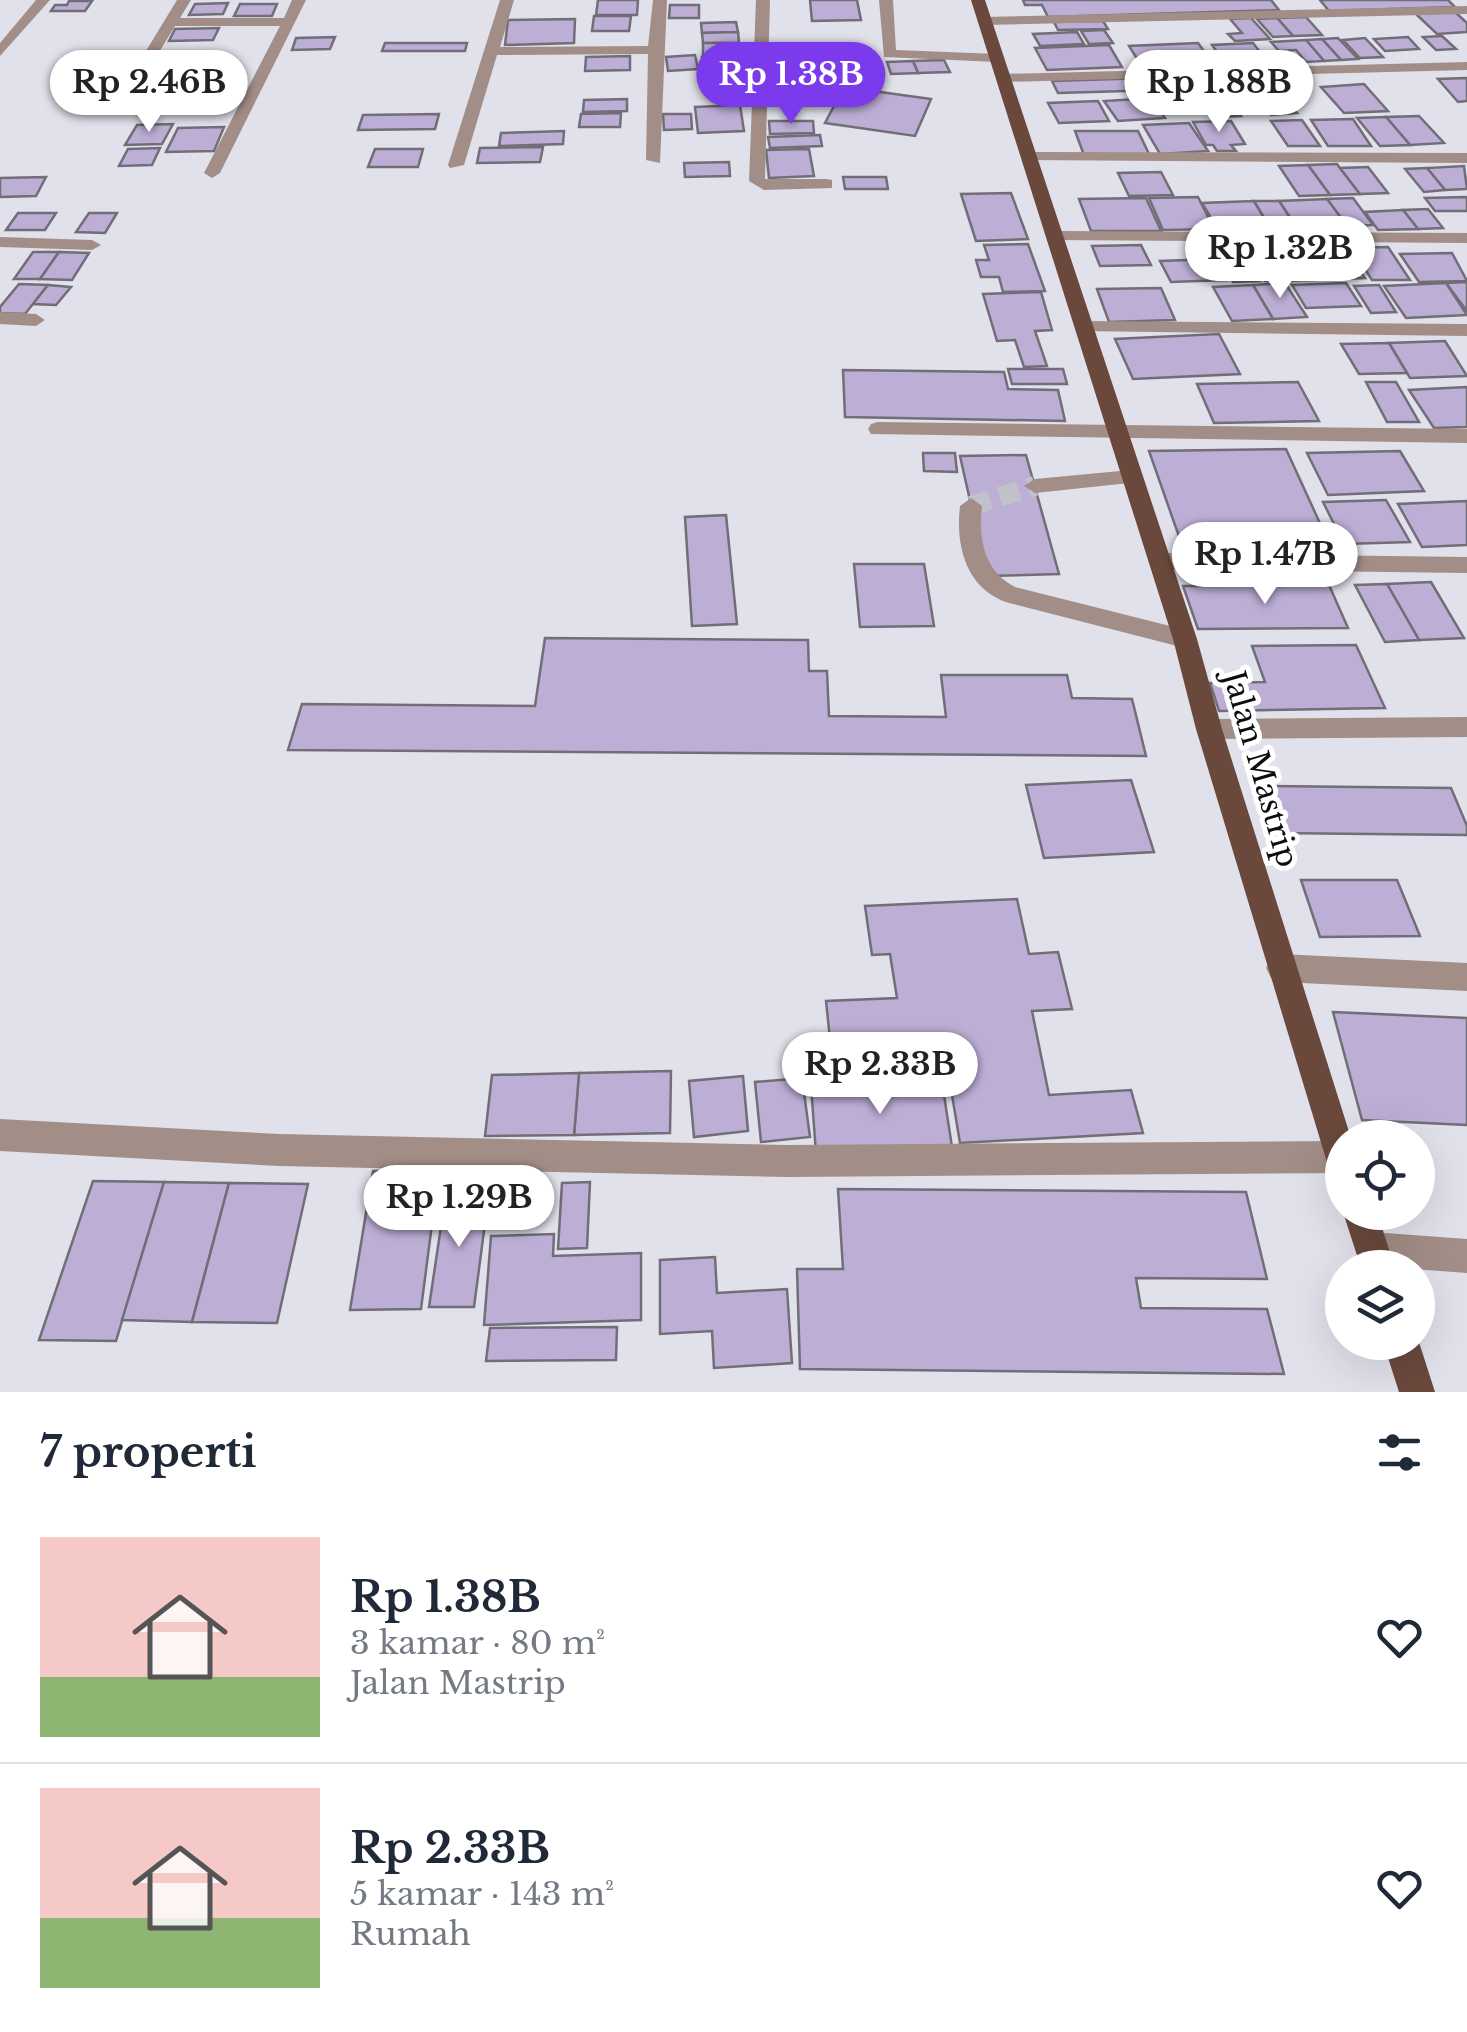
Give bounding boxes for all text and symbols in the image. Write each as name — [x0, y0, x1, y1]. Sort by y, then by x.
pin: Rp 1.38B — [688, 42, 894, 127]
pin: Rp 2.46B — [46, 50, 252, 135]
pin: Rp 1.88B — [1116, 50, 1322, 135]
text: Rp 1.38B — [718, 54, 864, 94]
text: Rp 2.46B — [72, 62, 226, 102]
text: Rp 1.88B — [1146, 62, 1292, 102]
pin: Rp 1.32B — [1177, 216, 1383, 301]
text: Rp 1.32B — [1207, 228, 1353, 268]
pin: Rp 1.47B — [1162, 522, 1368, 607]
text: Rp 1.47B — [1194, 534, 1336, 574]
street label: Jalan Mastrip — [1214, 663, 1307, 871]
pin: Rp 2.33B — [777, 1032, 983, 1117]
text: Rp 2.33B — [804, 1044, 956, 1084]
map controls — [1325, 1120, 1435, 1360]
button: locate — [1325, 1120, 1435, 1230]
pin: Rp 1.29B — [356, 1165, 562, 1250]
text: Rp 1.29B — [385, 1177, 533, 1217]
button: layers — [1325, 1250, 1435, 1360]
icon: filters — [1372, 1425, 1427, 1480]
text: 7 properti — [40, 1426, 257, 1478]
text: Rp 1.38B — [350, 1571, 541, 1623]
icon: home — [120, 1577, 240, 1697]
icon: heart — [1372, 1610, 1427, 1665]
text: 3 kamar · 80 m² — [350, 1623, 605, 1663]
text: Jalan Mastrip — [350, 1663, 566, 1703]
text: Rp 2.33B — [350, 1822, 550, 1874]
icon: home — [120, 1828, 240, 1948]
icon: heart — [1372, 1861, 1427, 1916]
text: 5 kamar · 143 m² — [350, 1874, 614, 1914]
text: Rumah — [350, 1914, 471, 1954]

